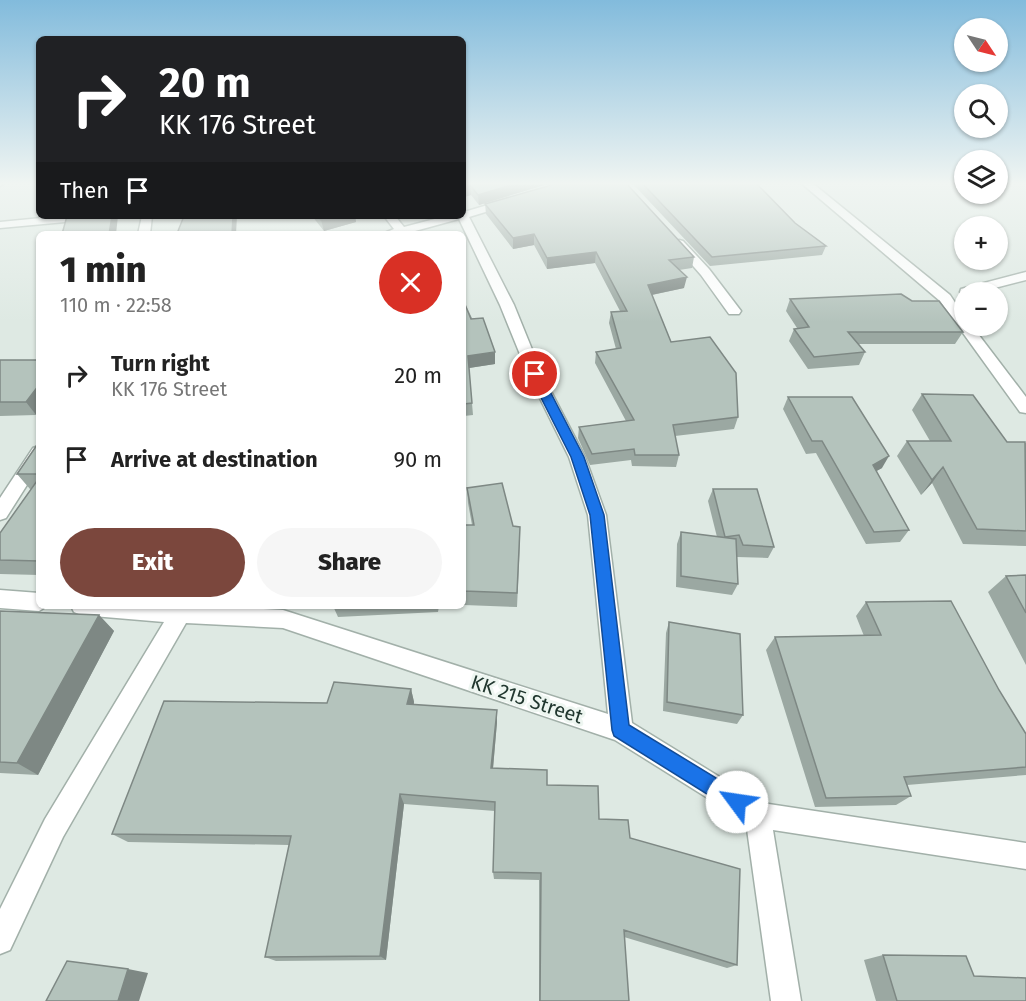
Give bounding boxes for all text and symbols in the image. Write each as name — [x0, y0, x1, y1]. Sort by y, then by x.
north arrow — [954, 18, 1008, 72]
map controls — [954, 18, 1008, 336]
text: 20 m — [159, 58, 251, 108]
icon: right — [60, 60, 138, 138]
button: search — [954, 84, 1008, 138]
text: KK 176 Street — [159, 109, 316, 141]
button: layers — [954, 150, 1008, 204]
icon: arrive — [121, 174, 154, 207]
text: Then — [60, 177, 109, 204]
button: + — [954, 216, 1008, 270]
text: 1 min — [60, 248, 146, 292]
button: close — [379, 251, 442, 314]
button: − — [954, 282, 1008, 336]
text: 110 m · 22:58 — [60, 293, 172, 317]
pin — [509, 348, 560, 399]
text: Turn right — [111, 350, 210, 377]
icon: arrive — [518, 357, 551, 390]
icon: right — [60, 359, 93, 392]
text: 20 m — [394, 362, 442, 389]
text: KK 176 Street — [111, 377, 227, 401]
icon: arrive — [60, 443, 93, 476]
text: Arrive at destination — [111, 446, 318, 473]
text: 90 m — [393, 446, 442, 473]
button: Exit — [60, 528, 245, 597]
button: Share — [257, 528, 442, 597]
street label: KK 215 Street — [468, 670, 587, 729]
position arrow — [705, 770, 769, 834]

